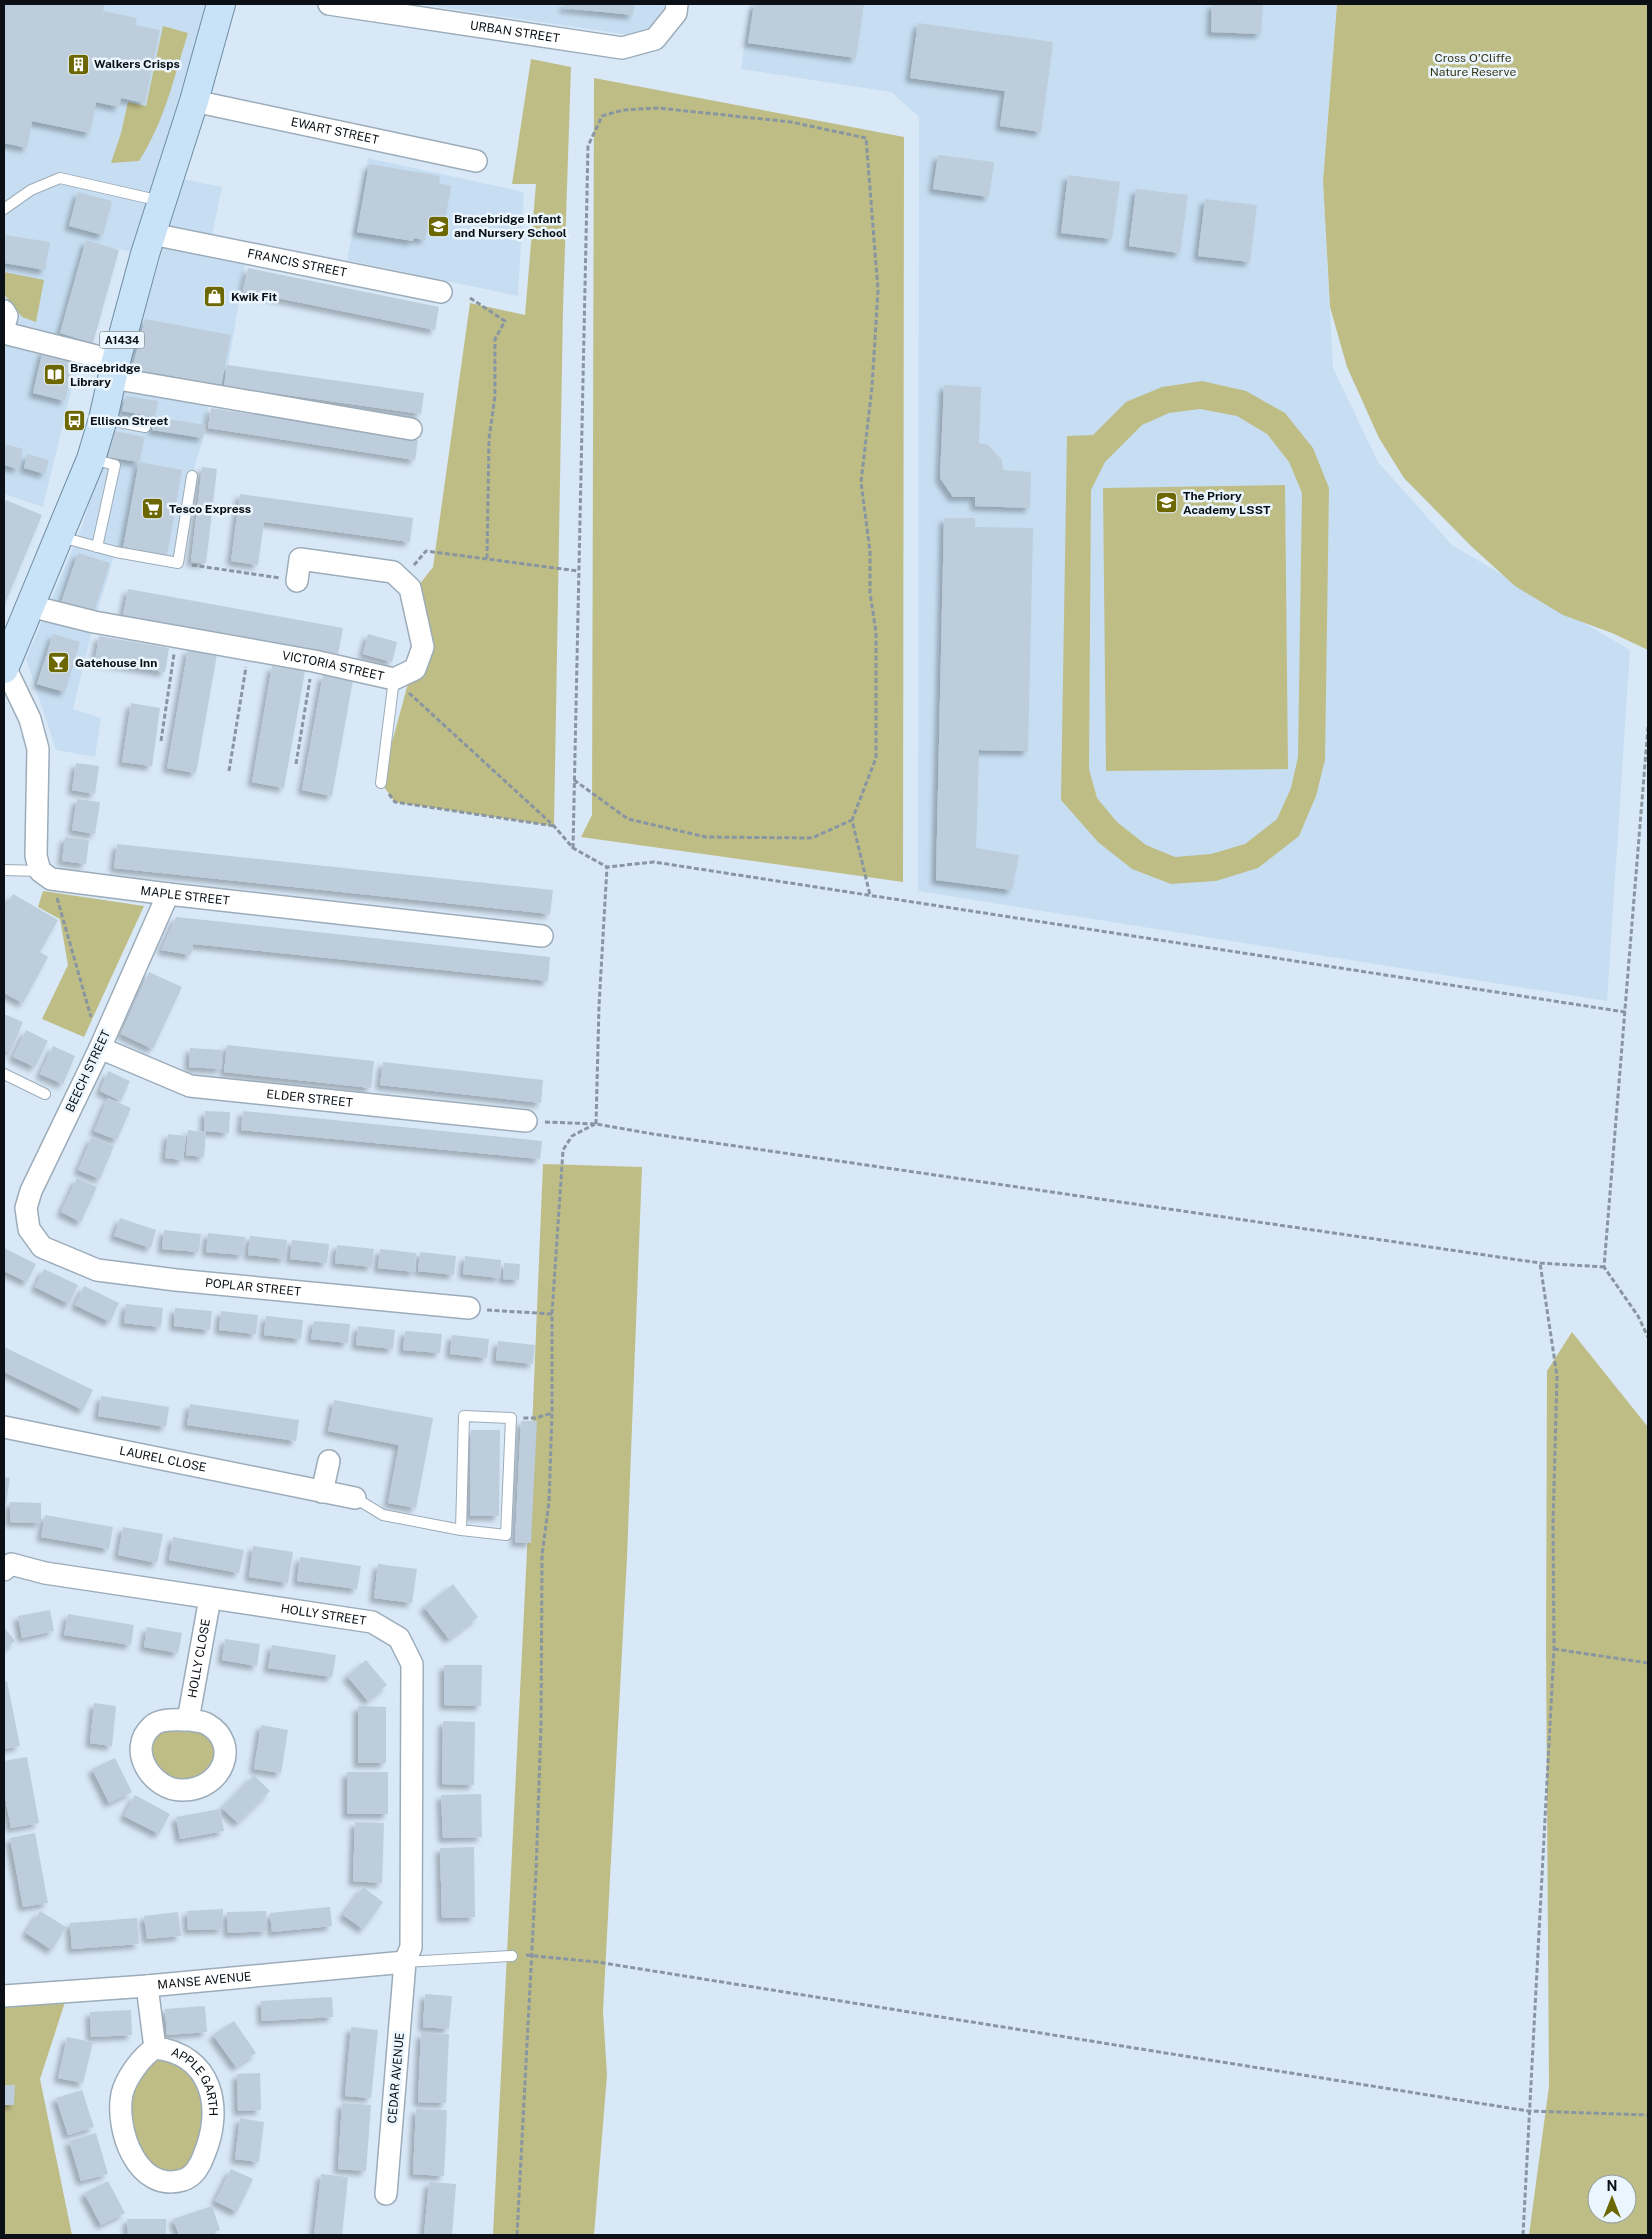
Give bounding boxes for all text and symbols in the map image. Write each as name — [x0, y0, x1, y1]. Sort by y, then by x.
street label: URBAN STREET — [469, 18, 561, 46]
park label: Cross O'Cliffe Nature Reserve — [1430, 51, 1516, 79]
building icon: Walkers Crisps — [66, 52, 90, 76]
place label: Walkers Crisps — [94, 57, 180, 71]
street label: EWART STREET — [290, 115, 380, 147]
place label: Bracebridge Infant and Nursery School — [454, 212, 567, 240]
school or university icon: Bracebridge Infant and Nursery School — [426, 214, 450, 238]
street label: FRANCIS STREET — [246, 246, 348, 280]
shop icon: Kwik Fit — [203, 285, 227, 309]
place label: Kwik Fit — [231, 290, 277, 304]
road number: A1434 — [100, 332, 144, 348]
place label: Bracebridge Library — [70, 361, 140, 389]
library icon: Bracebridge Library — [42, 363, 66, 387]
bus stop icon: Ellison Street — [62, 409, 86, 433]
place label: Ellison Street — [90, 414, 168, 428]
place label: The Priory Academy LSST — [1183, 489, 1271, 517]
school or university icon: The Priory Academy LSST — [1155, 491, 1179, 515]
supermarket icon: Tesco Express — [141, 497, 165, 521]
place label: Tesco Express — [169, 502, 251, 516]
street label: VICTORIA STREET — [281, 648, 385, 684]
bar icon: Gatehouse Inn — [47, 651, 71, 675]
place label: Gatehouse Inn — [75, 656, 157, 670]
street label: MAPLE STREET — [140, 884, 230, 908]
street label: BEECH STREET — [63, 1028, 113, 1114]
street label: ELDER STREET — [266, 1087, 354, 1110]
street label: POPLAR STREET — [205, 1276, 302, 1299]
street label: LAUREL CLOSE — [118, 1443, 207, 1475]
street label: HOLLY STREET — [280, 1601, 367, 1628]
street label: HOLLY CLOSE — [185, 1618, 213, 1699]
street label: MANSE AVENUE — [157, 1969, 252, 1992]
street label: CEDAR AVENUE — [385, 2032, 407, 2124]
street label: APPLE GARTH — [169, 2045, 220, 2116]
north arrow — [1587, 2174, 1637, 2224]
text: N — [1607, 2178, 1617, 2194]

